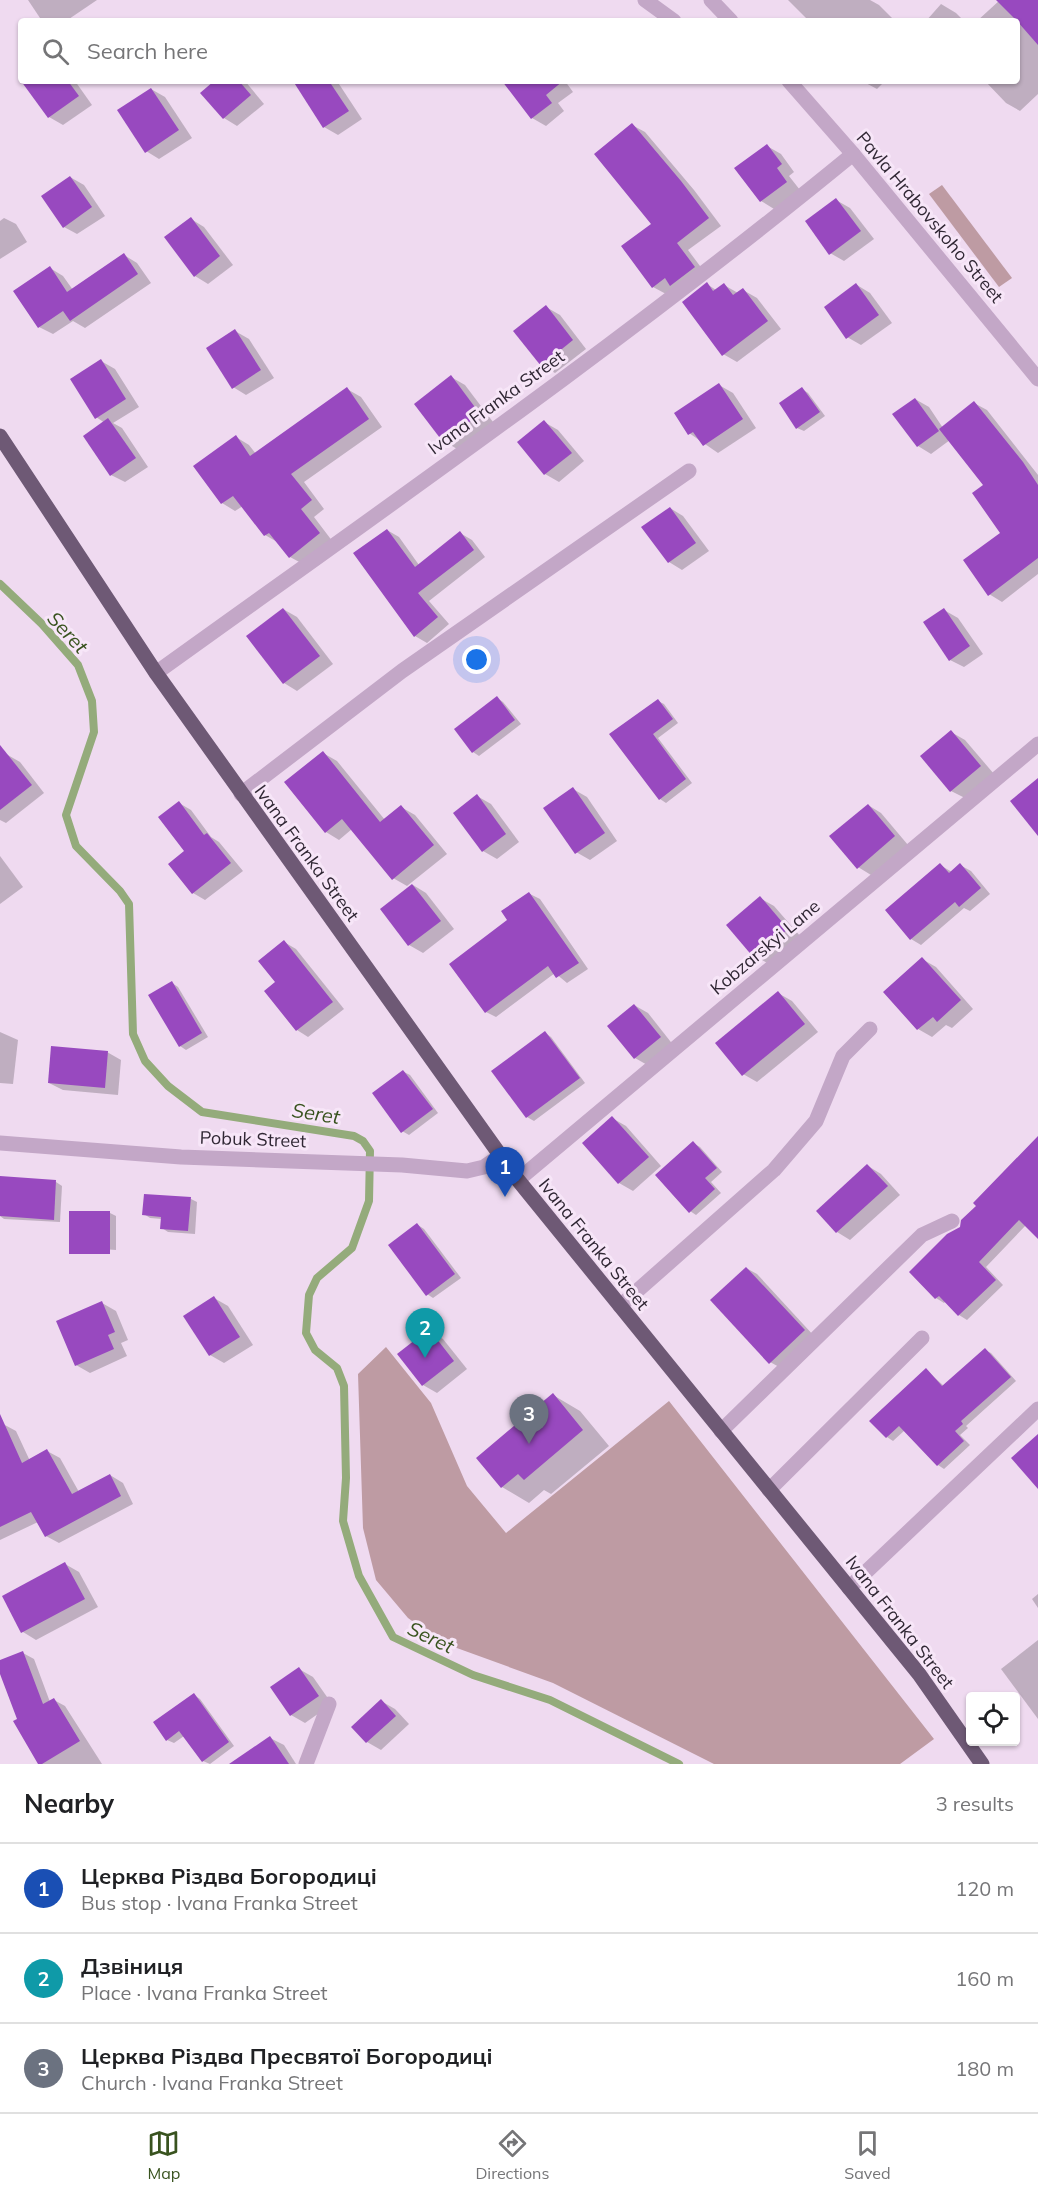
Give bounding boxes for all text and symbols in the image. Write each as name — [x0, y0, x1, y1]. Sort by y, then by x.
search box — [18, 18, 1020, 84]
icon: search — [39, 35, 72, 68]
text: Search here — [87, 37, 208, 65]
street label: Pavla Hrabovskoho Street — [852, 127, 1008, 307]
street label: Ivana Franka Street — [423, 345, 569, 459]
water label: Seret — [42, 606, 94, 659]
your location — [462, 645, 491, 674]
street label: Ivana Franka Street — [250, 780, 364, 926]
street label: Kobzarskyi Lane — [705, 894, 825, 1000]
water label: Seret — [290, 1097, 343, 1129]
street label: Pobuk Street — [199, 1126, 307, 1152]
pin: 1 — [486, 1148, 524, 1197]
street label: Ivana Franka Street — [534, 1173, 654, 1315]
pin: 2 — [406, 1308, 444, 1358]
pin: 3 — [510, 1394, 548, 1444]
street label: Ivana Franka Street — [841, 1551, 959, 1693]
water label: Seret — [404, 1615, 459, 1659]
map controls — [966, 1692, 1020, 1746]
button: locate — [966, 1692, 1020, 1746]
text: Nearby — [24, 1787, 114, 1820]
text: 3 results — [936, 1791, 1014, 1816]
text: Церква Різдва Богородиці — [81, 1862, 377, 1890]
text: 1 — [38, 1876, 50, 1901]
text: 120 m — [955, 1876, 1014, 1901]
text: Bus stop · Ivana Franka Street — [81, 1890, 358, 1915]
text: Дзвіниця — [81, 1952, 183, 1980]
text: 2 — [38, 1966, 50, 1991]
text: 160 m — [955, 1966, 1014, 1991]
text: Place · Ivana Franka Street — [81, 1980, 328, 2005]
text: Церква Різдва Пресвятої Богородиці — [81, 2042, 493, 2070]
text: 3 — [38, 2056, 50, 2081]
text: 180 m — [955, 2056, 1014, 2081]
text: Church · Ivana Franka Street — [81, 2070, 343, 2095]
tab: Map — [147, 2127, 180, 2183]
tab: Directions — [475, 2127, 549, 2183]
tab: Saved — [844, 2127, 891, 2183]

